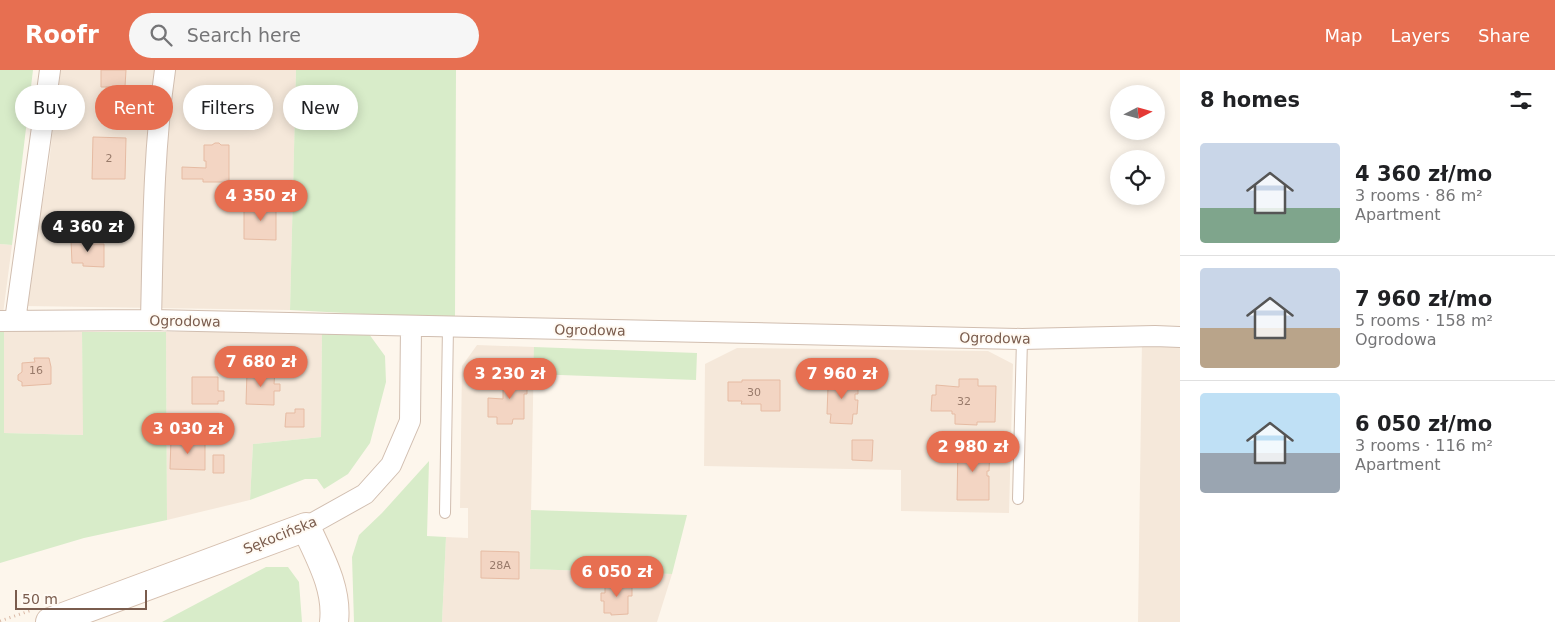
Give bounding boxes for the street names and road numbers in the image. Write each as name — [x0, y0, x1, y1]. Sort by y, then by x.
street label: Ogrodowa — [149, 312, 221, 330]
street label: Ogrodowa — [554, 321, 626, 339]
street label: Ogrodowa — [959, 329, 1031, 347]
street label: Sękocińska — [241, 513, 319, 557]

